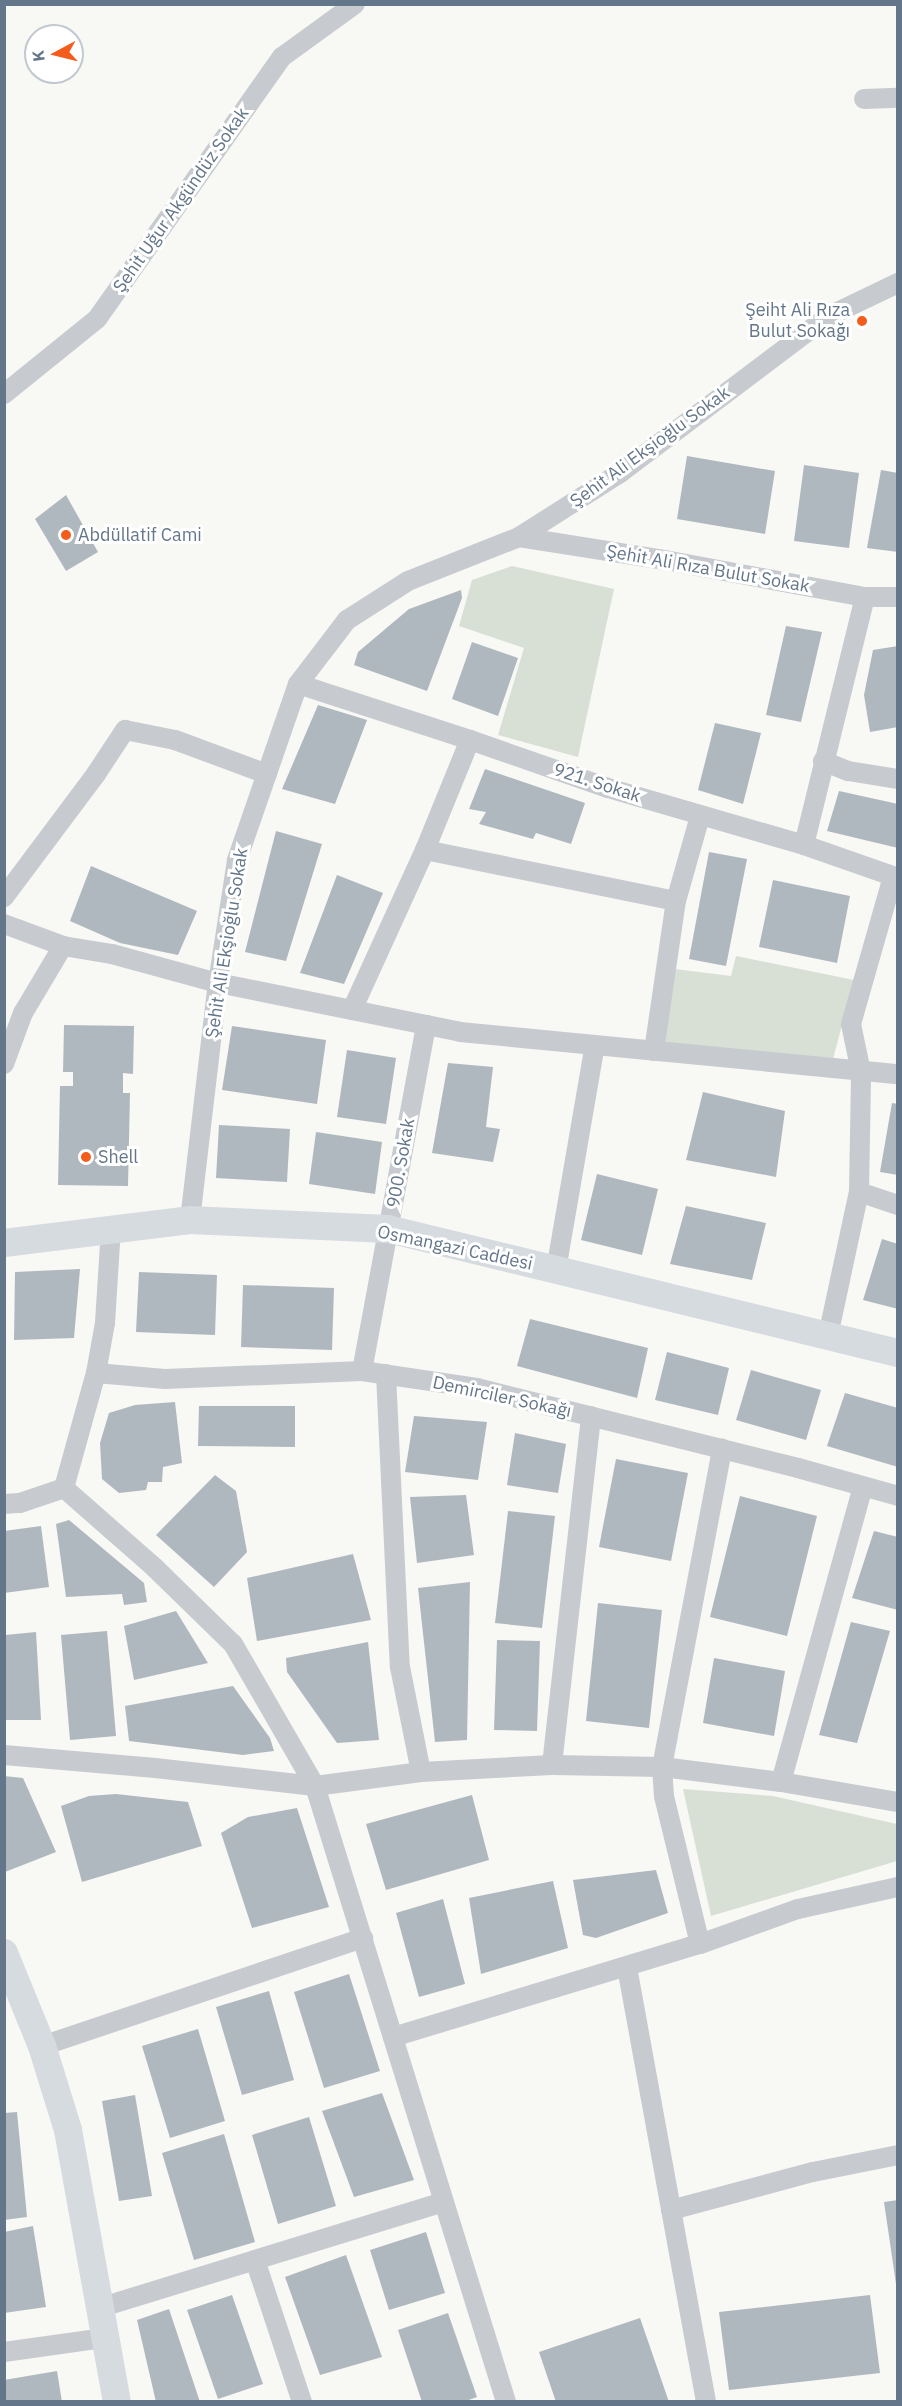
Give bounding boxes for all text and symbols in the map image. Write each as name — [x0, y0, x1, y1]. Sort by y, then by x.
north arrow — [24, 24, 84, 84]
text: K — [28, 49, 49, 63]
street label: Şehit Uğur Akgündüz Sokak — [109, 103, 253, 297]
place label: Şeiht Ali Rıza Bulut Sokağı — [745, 300, 850, 342]
marker: Şeiht Ali Rıza Bulut Sokağı — [855, 314, 869, 328]
street label: Şehit Ali Ekşioğlu Sokak — [566, 382, 734, 512]
place label: Abdüllatif Cami — [78, 524, 202, 546]
marker: Abdüllatif Cami — [59, 528, 73, 542]
street label: Şehit Ali Rıza Bulut Sokak — [605, 541, 811, 597]
street label: 921. Sokak — [551, 759, 643, 807]
street label: Şehit Ali Ekşioğlu Sokak — [201, 847, 253, 1039]
street label: 900. Sokak — [382, 1117, 420, 1209]
place label: Shell — [98, 1146, 138, 1168]
marker: Shell — [79, 1150, 93, 1164]
street label: Osmangazi Caddesi — [375, 1221, 535, 1275]
street label: Demirciler Sokağı — [431, 1372, 573, 1422]

